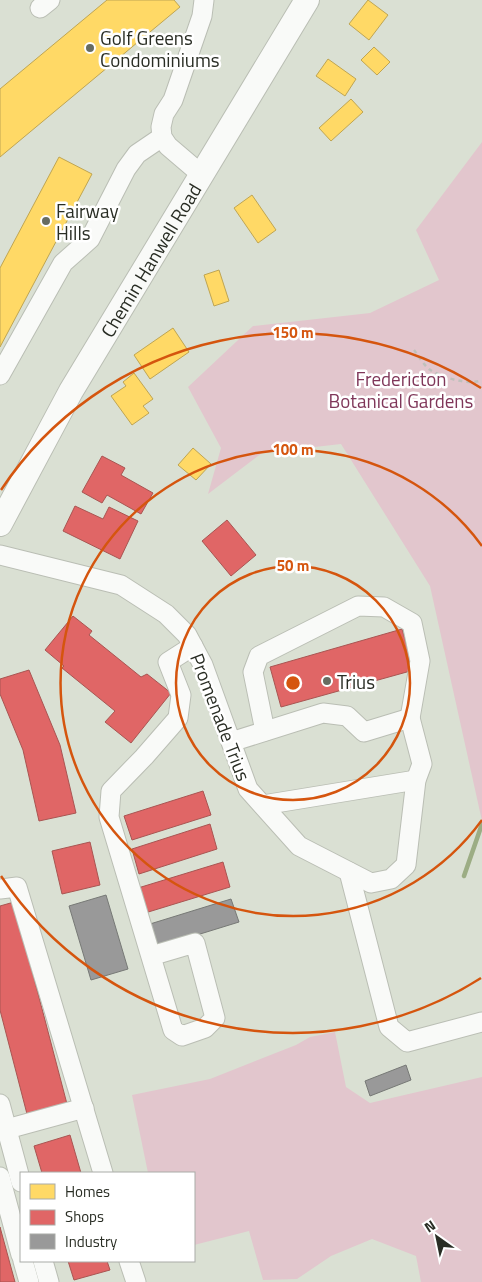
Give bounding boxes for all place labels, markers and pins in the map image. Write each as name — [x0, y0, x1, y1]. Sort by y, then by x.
place label: Golf Greens Condominiums — [100, 23, 220, 74]
marker: Golf Greens Condominiums — [84, 42, 96, 54]
place label: Fairway Hills — [56, 196, 119, 247]
marker: Fairway Hills — [40, 215, 52, 227]
place label: Trius — [337, 667, 375, 696]
centre of rings — [284, 674, 302, 692]
marker: Trius — [321, 675, 333, 687]

